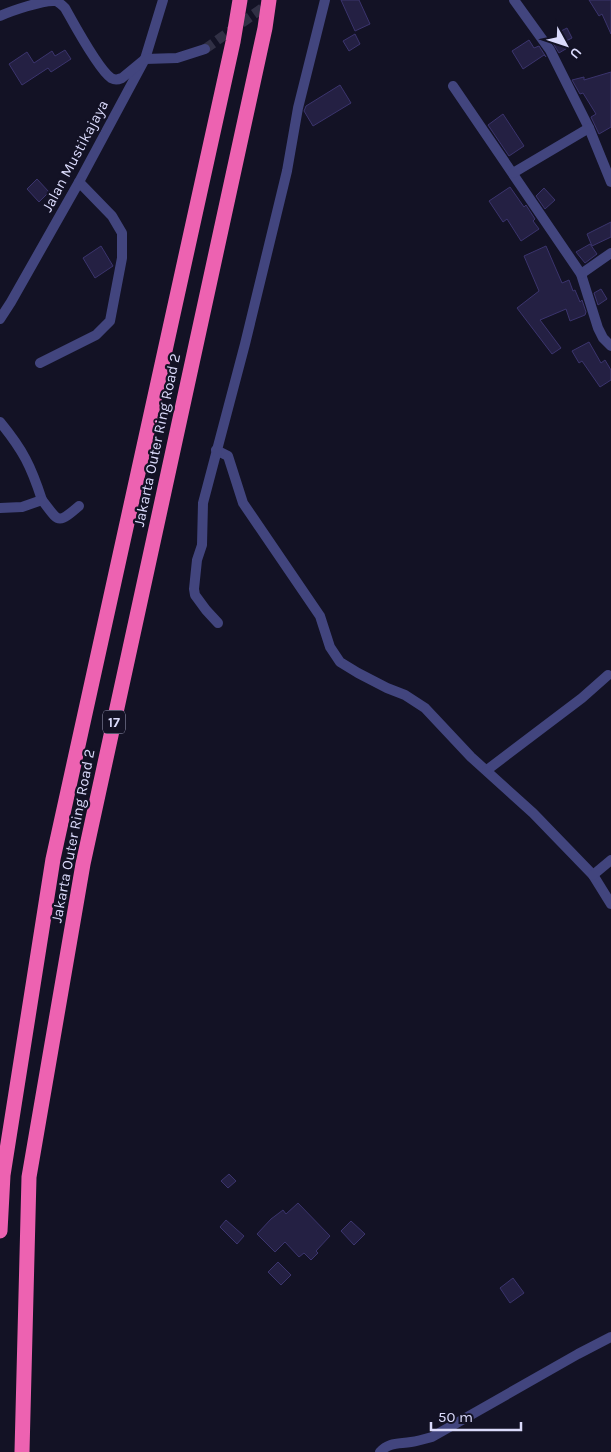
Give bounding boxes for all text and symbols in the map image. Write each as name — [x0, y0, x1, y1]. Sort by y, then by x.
north arrow — [541, 20, 591, 70]
text: U — [566, 44, 585, 62]
street label: Jalan Mustikajaya — [38, 97, 112, 215]
street label: Jakarta Outer Ring Road 2 — [130, 352, 184, 528]
road number: 17 — [103, 710, 125, 734]
street label: Jakarta Outer Ring Road 2 — [47, 748, 99, 924]
scale bar — [431, 1400, 521, 1432]
text: 50 m — [438, 1408, 473, 1426]

